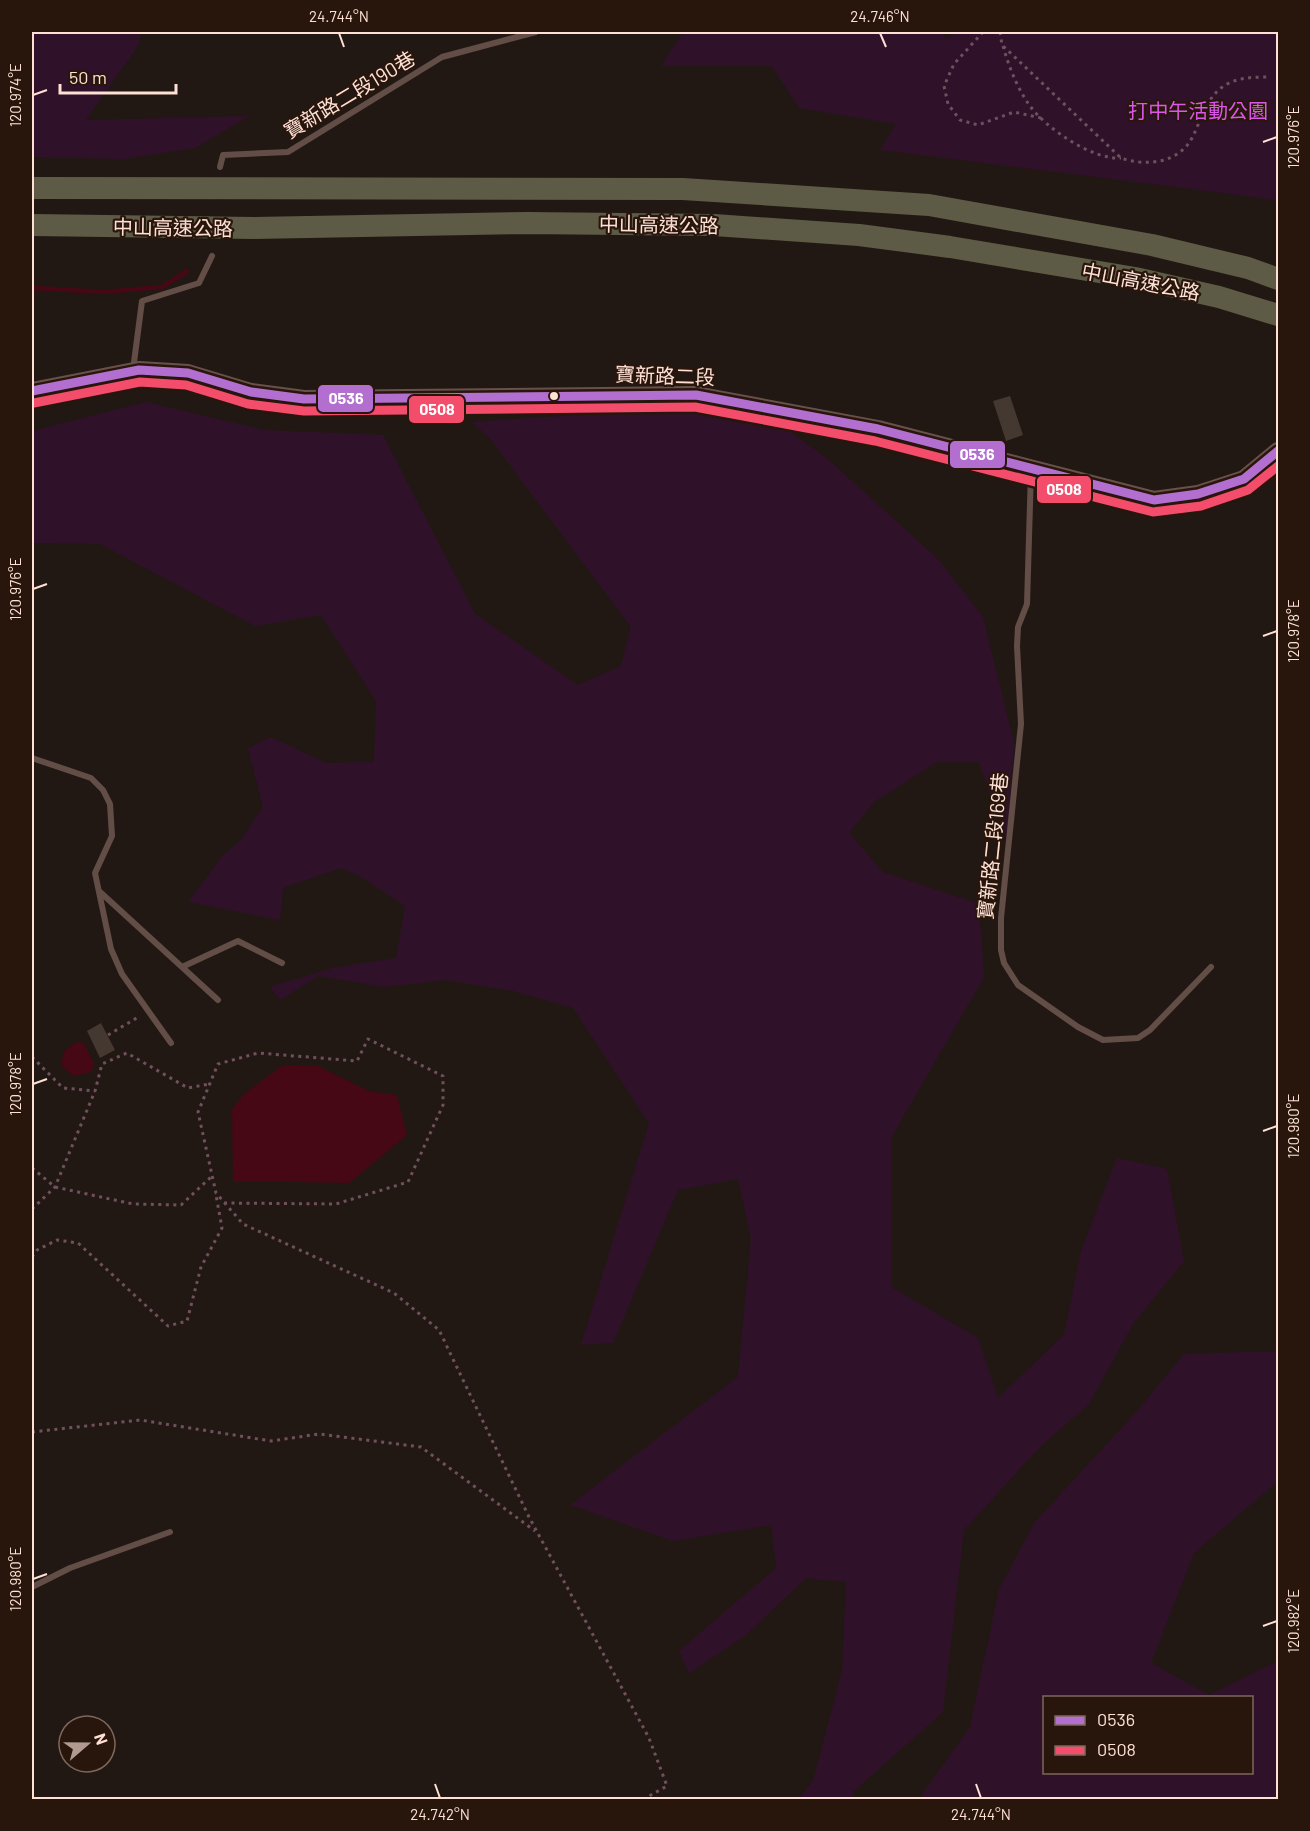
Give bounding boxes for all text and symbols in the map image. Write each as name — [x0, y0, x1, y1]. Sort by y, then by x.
text: 24.744°N — [309, 7, 369, 25]
text: 24.746°N — [850, 7, 910, 25]
street label: 寶新路二段190巷 — [279, 45, 419, 143]
scale bar — [60, 57, 176, 95]
text: 120.974°E — [6, 63, 24, 127]
text: 50 m — [69, 66, 107, 88]
park label: 打中午活動公園 — [1128, 98, 1268, 122]
text: 120.976°E — [1284, 105, 1302, 169]
street label: 中山高速公路 — [599, 211, 719, 237]
street label: 中山高速公路 — [113, 214, 233, 240]
street label: 中山高速公路 — [1080, 258, 1202, 304]
street label: 寶新路二段 — [615, 361, 715, 389]
line badge: 0536 — [317, 384, 374, 413]
text: 0536 — [329, 388, 364, 407]
unlabelled marker — [548, 390, 560, 402]
line badge: 0508 — [408, 395, 465, 424]
text: 0508 — [419, 399, 455, 418]
line badge: 0536 — [949, 440, 1006, 469]
text: 0536 — [960, 444, 995, 463]
line badge: 0508 — [1036, 475, 1092, 504]
text: 0508 — [1046, 479, 1082, 498]
text: 120.976°E — [6, 557, 24, 621]
text: 120.978°E — [1284, 599, 1302, 663]
street label: 寶新路二段169巷 — [972, 771, 1012, 921]
text: 120.978°E — [6, 1052, 24, 1116]
text: 120.980°E — [1284, 1094, 1302, 1158]
text: 120.980°E — [6, 1547, 24, 1611]
text: 120.982°E — [1284, 1589, 1302, 1653]
legend — [1043, 1696, 1253, 1774]
text: 0536 — [1097, 1708, 1135, 1730]
north arrow — [57, 1714, 117, 1774]
text: N — [91, 1730, 112, 1747]
text: 0508 — [1097, 1738, 1136, 1760]
text: 24.742°N — [410, 1805, 470, 1823]
text: 24.744°N — [951, 1805, 1011, 1823]

